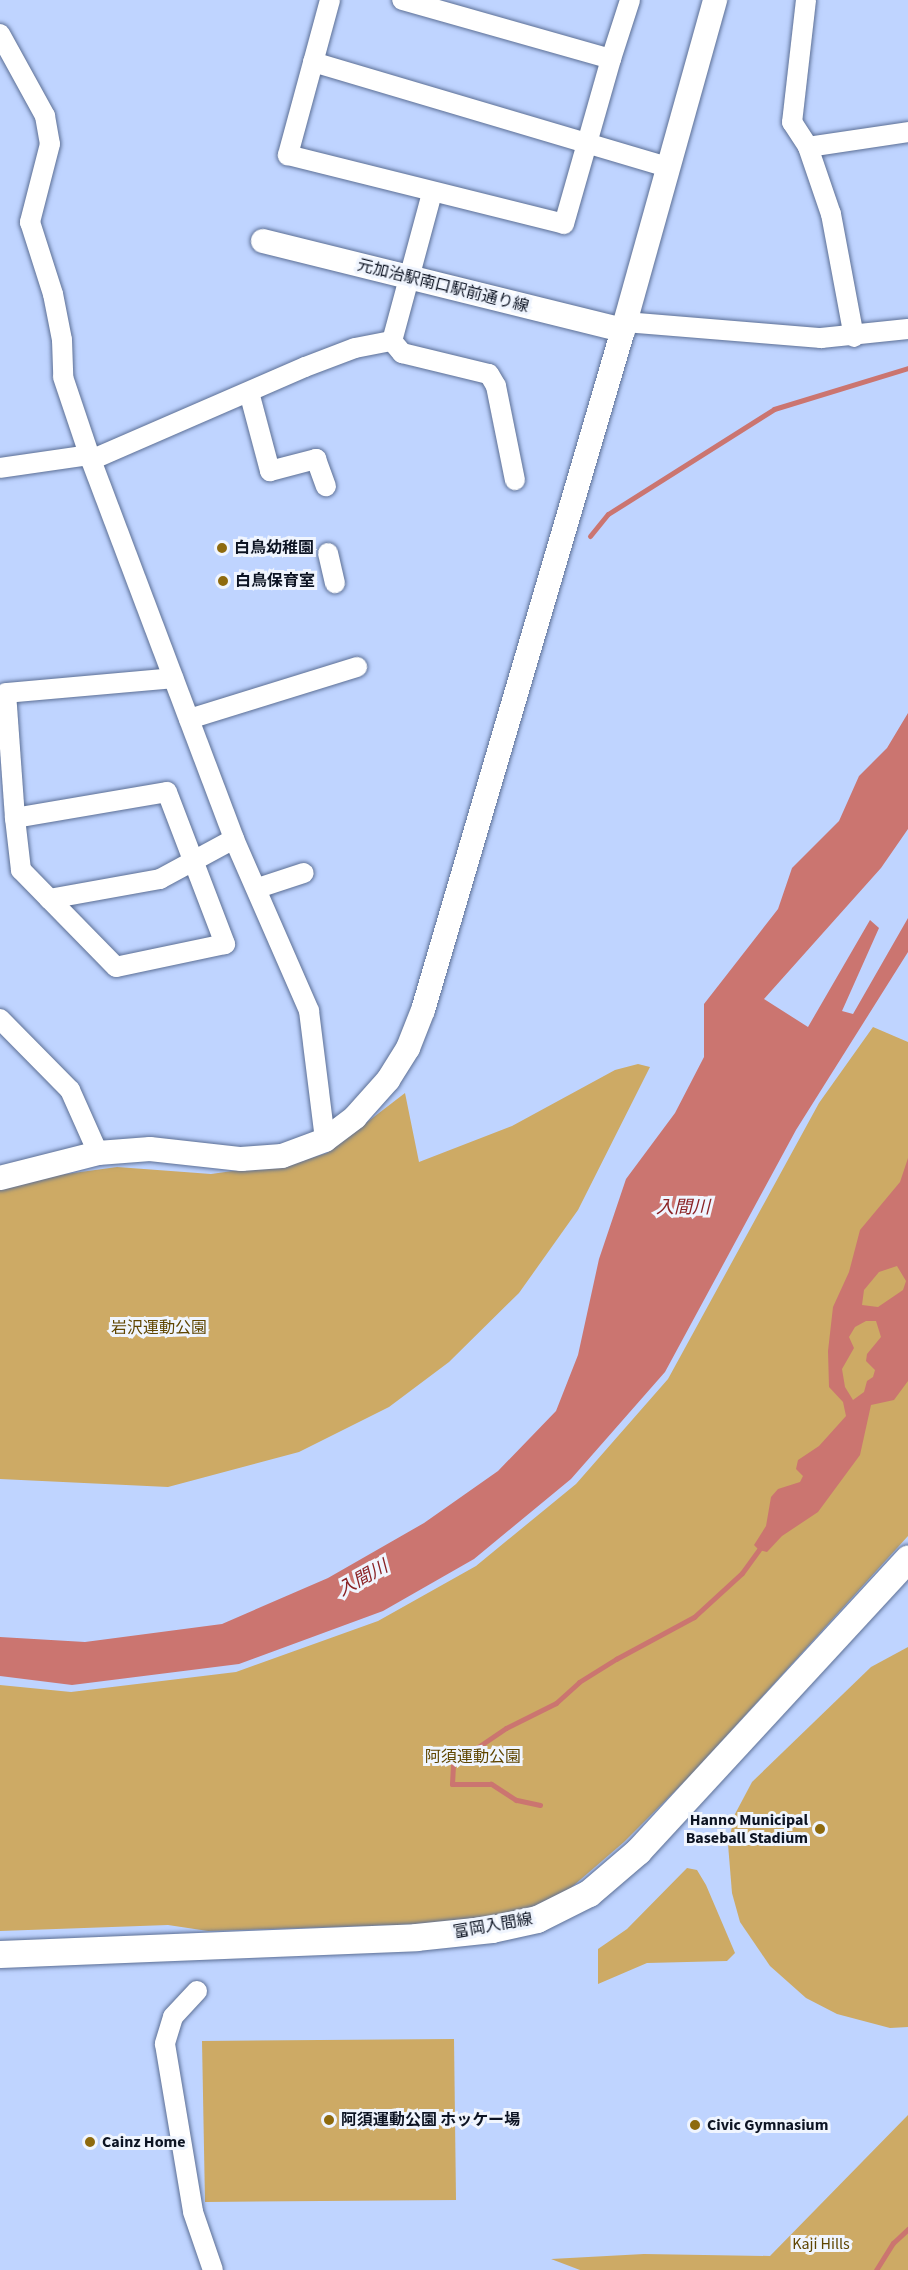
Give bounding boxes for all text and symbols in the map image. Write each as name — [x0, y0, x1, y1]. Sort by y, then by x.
street label: 元加治駅南口駅前通り線 — [355, 255, 531, 317]
place label: 白鳥幼稚園 — [234, 538, 314, 558]
marker: 白鳥幼稚園 — [215, 541, 229, 555]
place label: 白鳥保育室 — [235, 571, 315, 591]
marker: 白鳥保育室 — [216, 574, 230, 588]
water label: 入間川 — [656, 1197, 710, 1219]
park label: 岩沢運動公園 — [111, 1318, 207, 1338]
water label: 入間川 — [334, 1556, 392, 1602]
park label: 阿須運動公園 — [425, 1747, 521, 1767]
place label: Hanno Municipal Baseball Stadium — [686, 1810, 808, 1848]
marker: Hanno Municipal Baseball Stadium — [813, 1822, 827, 1836]
street label: 富岡入間線 — [452, 1910, 534, 1942]
place label: 阿須運動公園 ホッケー場 — [341, 2110, 520, 2130]
marker: 阿須運動公園 ホッケー場 — [322, 2113, 336, 2127]
place label: Civic Gymnasium — [707, 2115, 828, 2135]
marker: Civic Gymnasium — [688, 2118, 702, 2132]
place label: Cainz Home — [102, 2132, 186, 2152]
marker: Cainz Home — [83, 2135, 97, 2149]
park label: Kaji Hills — [792, 2234, 850, 2254]

